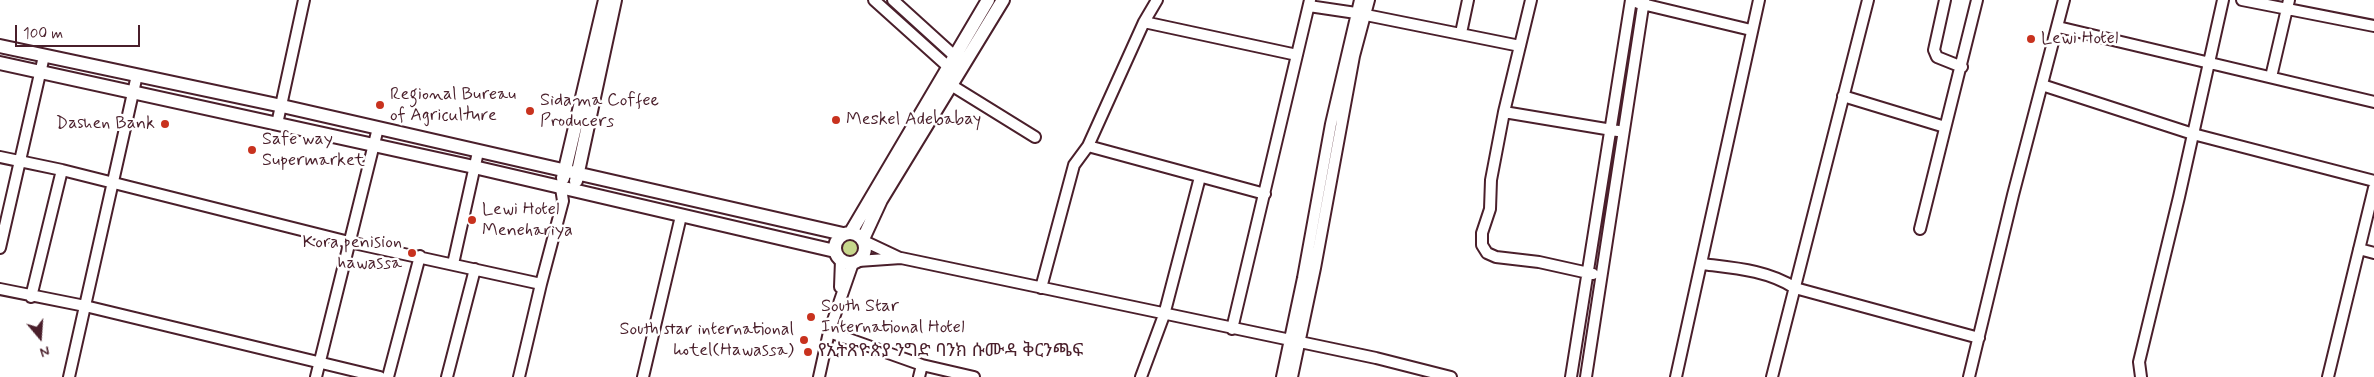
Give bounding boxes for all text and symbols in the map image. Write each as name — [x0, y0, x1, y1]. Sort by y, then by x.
scale bar — [18, 15, 142, 47]
text: 100 m — [23, 24, 63, 44]
place label: Lewi Hotel — [2041, 28, 2118, 50]
marker: Lewi Hotel — [2025, 33, 2037, 45]
place label: Regional Bureau of Agriculture — [390, 84, 516, 126]
place label: Sidama Coffee Producers — [540, 90, 659, 132]
marker: Regional Bureau of Agriculture — [374, 99, 386, 111]
marker: Sidama Coffee Producers — [524, 105, 536, 117]
place label: Meskel Adebabay — [846, 109, 981, 131]
place label: Dashen Bank — [56, 113, 155, 135]
marker: Meskel Adebabay — [830, 114, 842, 126]
marker: Dashen Bank — [159, 118, 171, 130]
place label: Safe way Supermarket — [262, 129, 365, 172]
marker: Safe way Supermarket — [246, 144, 258, 156]
place label: Lewi Hotel Menehariya — [482, 199, 573, 242]
marker: Lewi Hotel Menehariya — [466, 214, 478, 226]
place label: Kora penision hawassa — [303, 232, 402, 274]
marker: Kora penision hawassa — [406, 247, 418, 259]
place label: South Star International Hotel — [821, 296, 965, 338]
marker: South Star International Hotel — [805, 311, 817, 323]
north arrow — [15, 312, 65, 362]
place label: South star international hotel(Hawassa) — [619, 319, 794, 362]
marker: South star international hotel(Hawassa) — [798, 334, 810, 346]
text: N — [37, 341, 52, 361]
place label: የኢትጽዮጵያ ንግድ ባንክ ሱሙዳ ቅርንጫፍ — [818, 341, 1083, 363]
marker: የኢትጽዮጵያ ንግድ ባንክ ሱሙዳ ቅርንጫፍ — [802, 346, 814, 358]

